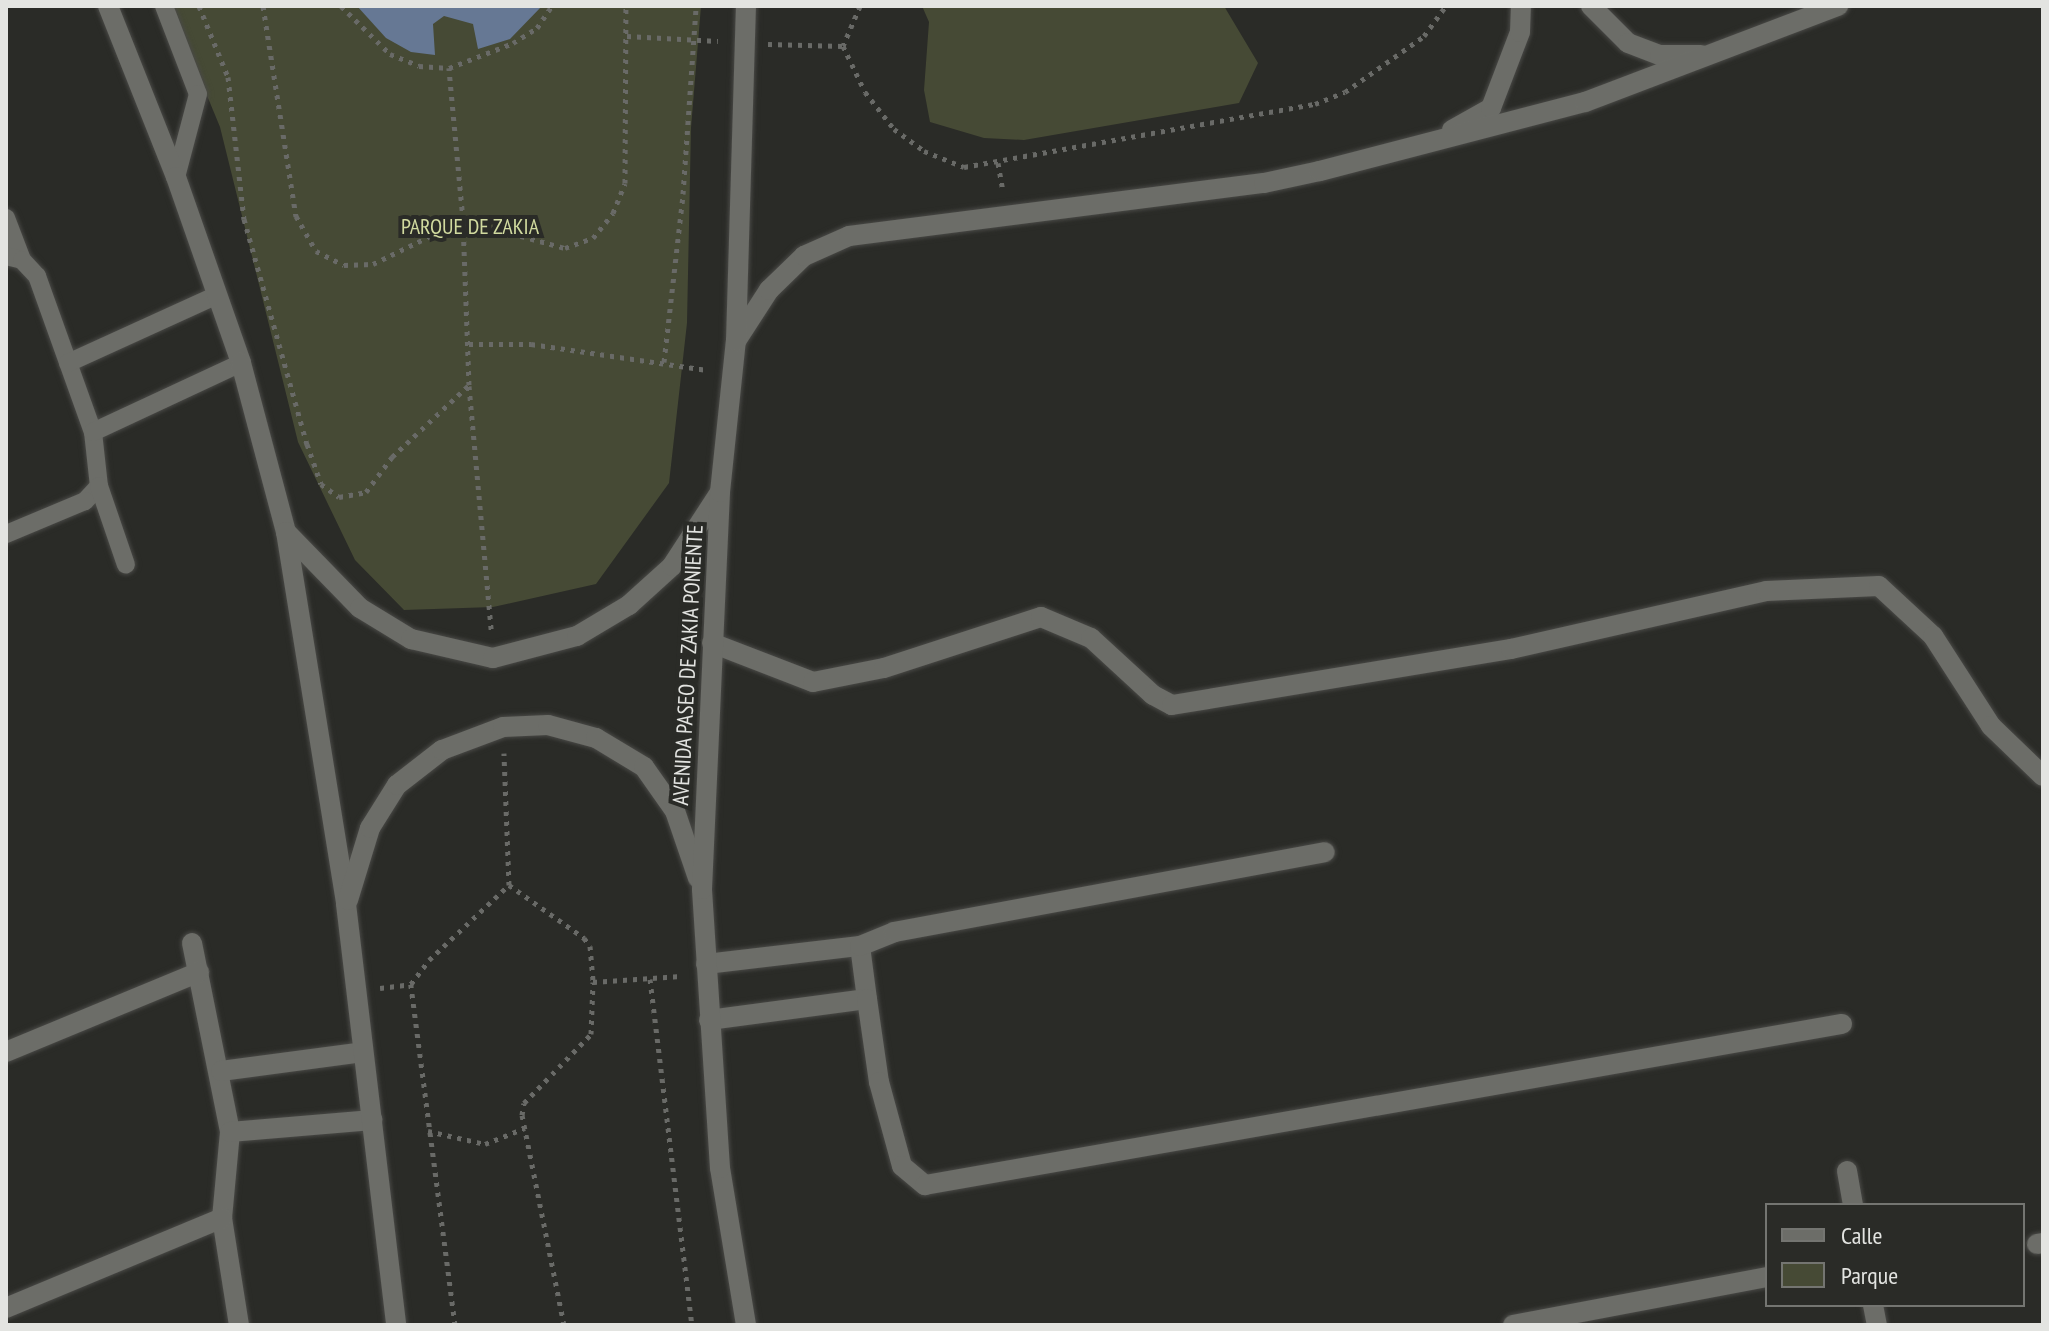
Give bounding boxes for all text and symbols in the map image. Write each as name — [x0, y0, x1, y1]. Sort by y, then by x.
park label: PARQUE DE ZAKIA — [401, 214, 539, 240]
street label: AVENIDA PASEO DE ZAKIA PONIENTE — [667, 523, 709, 807]
legend — [1765, 1203, 2025, 1307]
text: Calle — [1841, 1220, 1882, 1251]
text: Parque — [1841, 1260, 1898, 1291]

